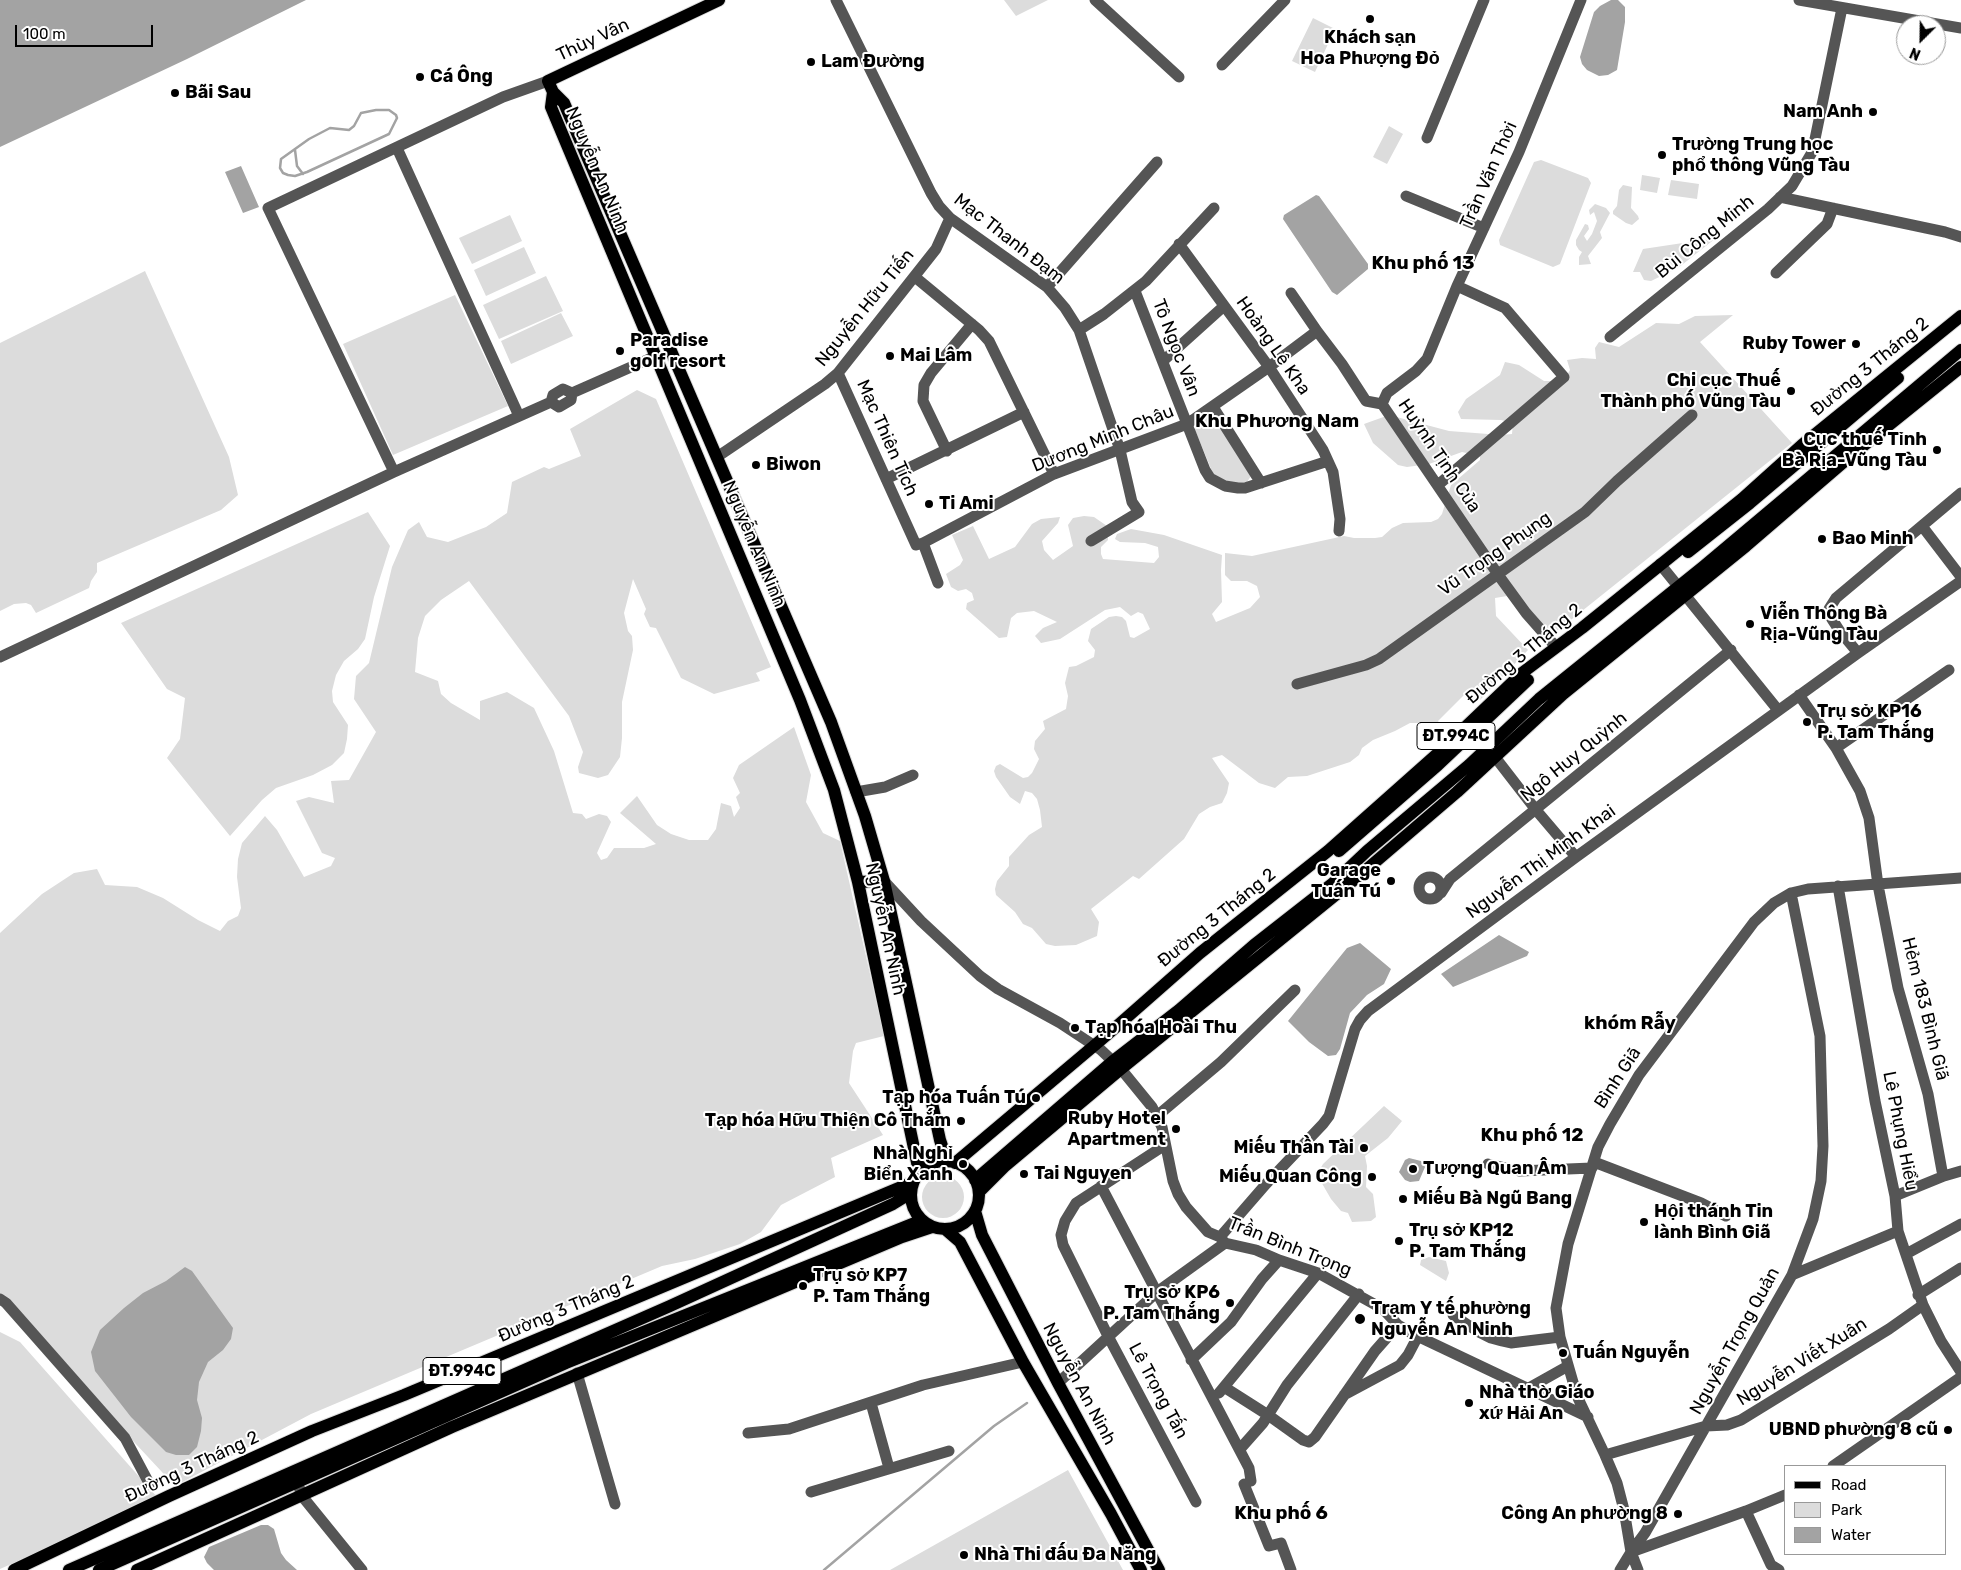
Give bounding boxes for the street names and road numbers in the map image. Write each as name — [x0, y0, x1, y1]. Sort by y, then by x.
street label: Thùy Vân — [553, 14, 633, 66]
street label: Nguyễn An Ninh — [561, 104, 633, 236]
street label: Trần Văn Thời — [1456, 118, 1522, 232]
street label: Mạc Thanh Đạm — [949, 189, 1069, 289]
street label: Bùi Công Minh — [1651, 191, 1759, 283]
street label: Nguyễn Hữu Tiến — [811, 245, 919, 371]
street label: Hoàng Lê Kha — [1231, 293, 1315, 399]
street label: Tô Ngọc Vân — [1148, 296, 1204, 400]
street label: Đường 3 Tháng 2 — [1807, 313, 1933, 421]
street label: Mạc Thiên Tích — [852, 376, 922, 500]
street label: Huỳnh Tịnh Của — [1393, 395, 1485, 517]
street label: Dương Minh Châu — [1029, 401, 1177, 477]
street label: Nguyễn An Ninh — [718, 478, 790, 610]
street label: Vũ Trọng Phụng — [1435, 507, 1555, 601]
street label: Đường 3 Tháng 2 — [1461, 599, 1587, 709]
street label: Ngô Huy Quỳnh — [1516, 707, 1632, 807]
road number: ĐT.994C — [1417, 722, 1495, 749]
street label: Nguyễn Thị Minh Khai — [1462, 800, 1620, 924]
street label: Nguyễn An Ninh — [860, 861, 910, 997]
street label: Đường 3 Tháng 2 — [1154, 864, 1280, 972]
street label: Hẻm 183 Bình Giã — [1897, 935, 1953, 1083]
street label: Bình Giã — [1590, 1043, 1646, 1113]
street label: Lê Phụng Hiểu — [1878, 1070, 1922, 1192]
street label: Trần Bình Trọng — [1225, 1212, 1355, 1282]
street label: Nguyễn Trọng Quản — [1686, 1264, 1784, 1418]
street label: Đường 3 Tháng 2 — [495, 1271, 637, 1347]
street label: Nguyễn Viết Xuân — [1733, 1313, 1871, 1411]
street label: Nguyễn An Ninh — [1038, 1319, 1120, 1449]
street label: Lê Trọng Tấn — [1124, 1339, 1192, 1443]
road number: ĐT.994C — [423, 1358, 501, 1384]
street label: Đường 3 Tháng 2 — [122, 1427, 262, 1507]

